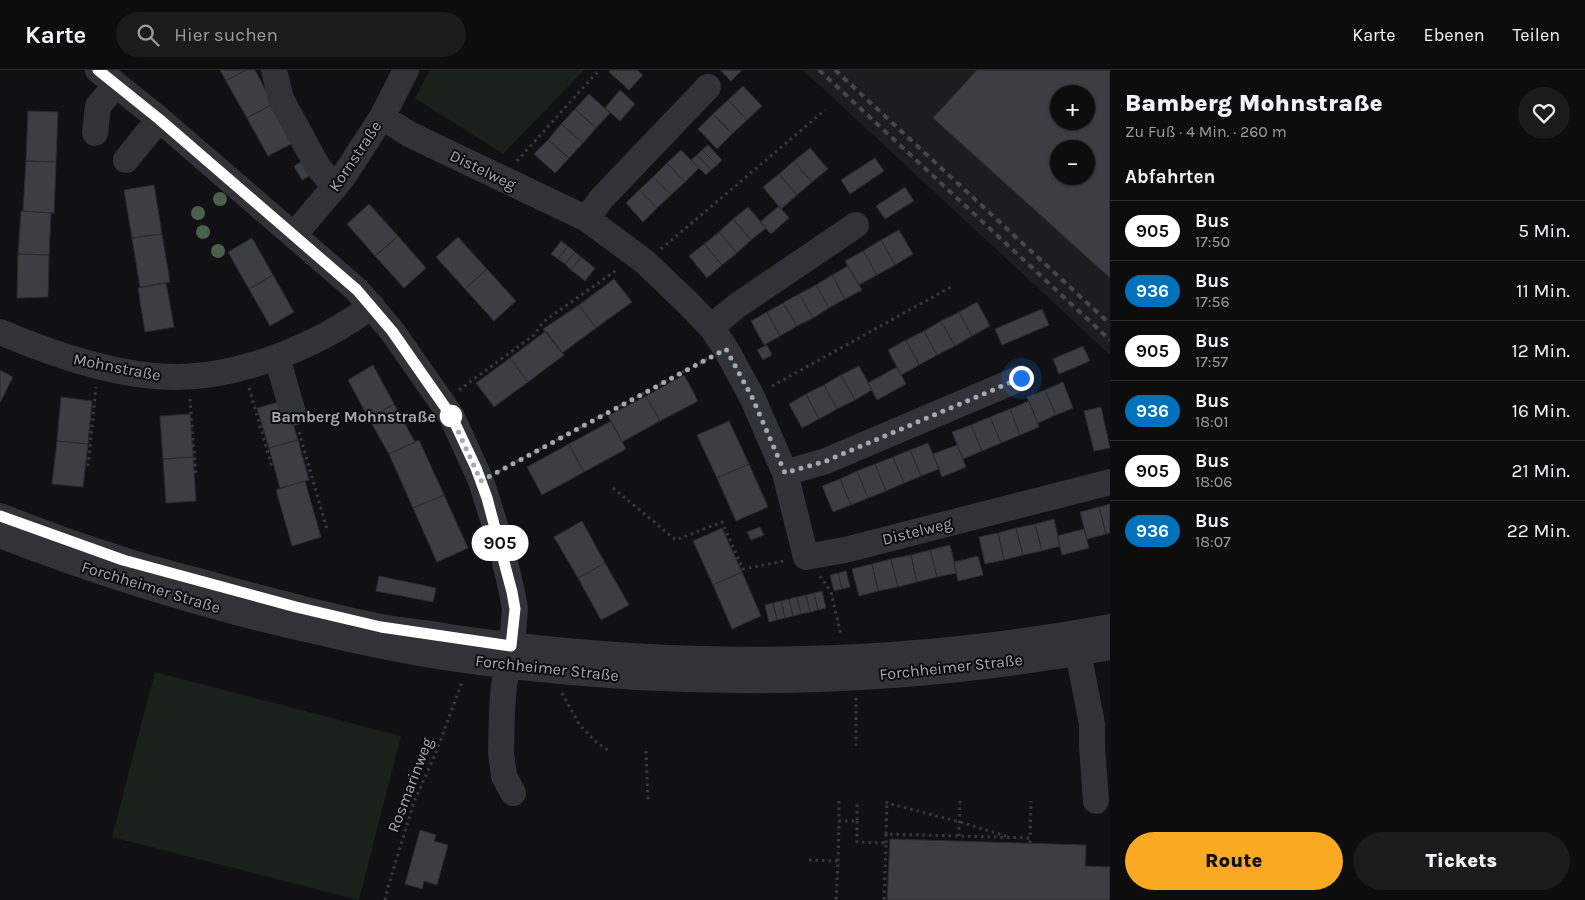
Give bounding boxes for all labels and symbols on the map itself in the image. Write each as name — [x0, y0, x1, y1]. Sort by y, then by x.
street label: Kornstraße — [324, 117, 386, 195]
street label: Distelweg — [447, 146, 519, 194]
street label: Mohnstraße — [72, 349, 162, 385]
your location — [1009, 366, 1034, 391]
marker: Bamberg Mohnstraße — [440, 405, 462, 427]
place label: Bamberg Mohnstraße — [271, 407, 436, 426]
street label: Distelweg — [880, 513, 954, 549]
line badge: 905 — [471, 527, 529, 559]
street label: Forchheimer Straße — [79, 557, 223, 617]
street label: Forchheimer Straße — [878, 650, 1024, 684]
street label: Forchheimer Straße — [474, 651, 620, 685]
street label: Rosmarinweg — [383, 735, 437, 835]

